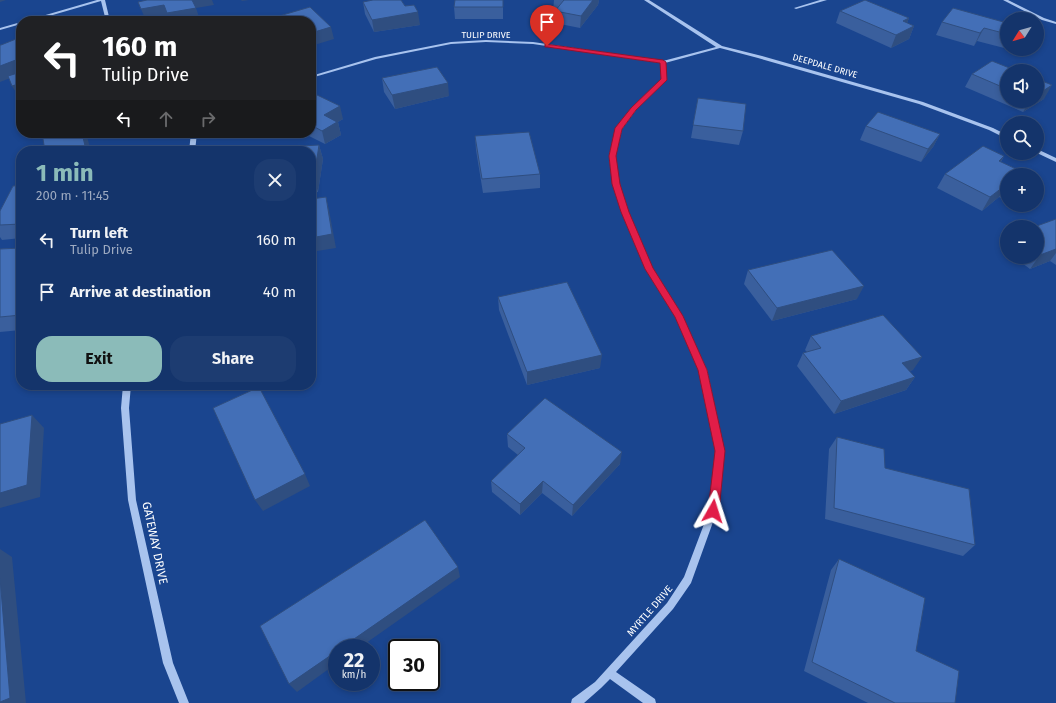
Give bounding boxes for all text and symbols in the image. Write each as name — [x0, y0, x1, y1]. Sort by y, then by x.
pin — [530, 5, 564, 46]
icon: arrive — [536, 11, 558, 33]
north arrow — [1000, 12, 1044, 56]
map controls — [1000, 12, 1044, 264]
text: 160 m — [102, 30, 177, 63]
street label: TULIP DRIVE — [461, 30, 511, 40]
icon: left — [36, 32, 88, 84]
street label: DEEPDALE DRIVE — [791, 52, 859, 80]
text: Tulip Drive — [102, 64, 189, 86]
button: sound — [1000, 64, 1044, 108]
icon: left — [113, 108, 135, 130]
icon: ahead — [155, 108, 177, 130]
icon: right — [197, 108, 219, 130]
button: search — [1000, 116, 1044, 160]
text: 1 min — [36, 159, 94, 187]
button: close — [254, 159, 296, 201]
button: + — [1000, 168, 1044, 212]
text: 200 m · 11:45 — [36, 188, 109, 203]
button: − — [1000, 220, 1044, 264]
text: Turn left — [70, 224, 128, 242]
icon: left — [36, 229, 58, 251]
text: 160 m — [256, 231, 296, 249]
text: Tulip Drive — [70, 242, 133, 257]
icon: arrive — [36, 281, 58, 303]
text: Arrive at destination — [70, 283, 211, 301]
text: 40 m — [263, 283, 296, 301]
button: Exit — [36, 336, 162, 382]
button: Share — [170, 336, 296, 382]
position arrow — [692, 490, 734, 532]
street label: GATEWAY DRIVE — [139, 500, 171, 586]
street label: MYRTLE DRIVE — [625, 583, 675, 639]
speed limit sign: 30 — [388, 639, 440, 691]
text: 22 — [344, 648, 364, 672]
text: km/h — [342, 669, 366, 681]

